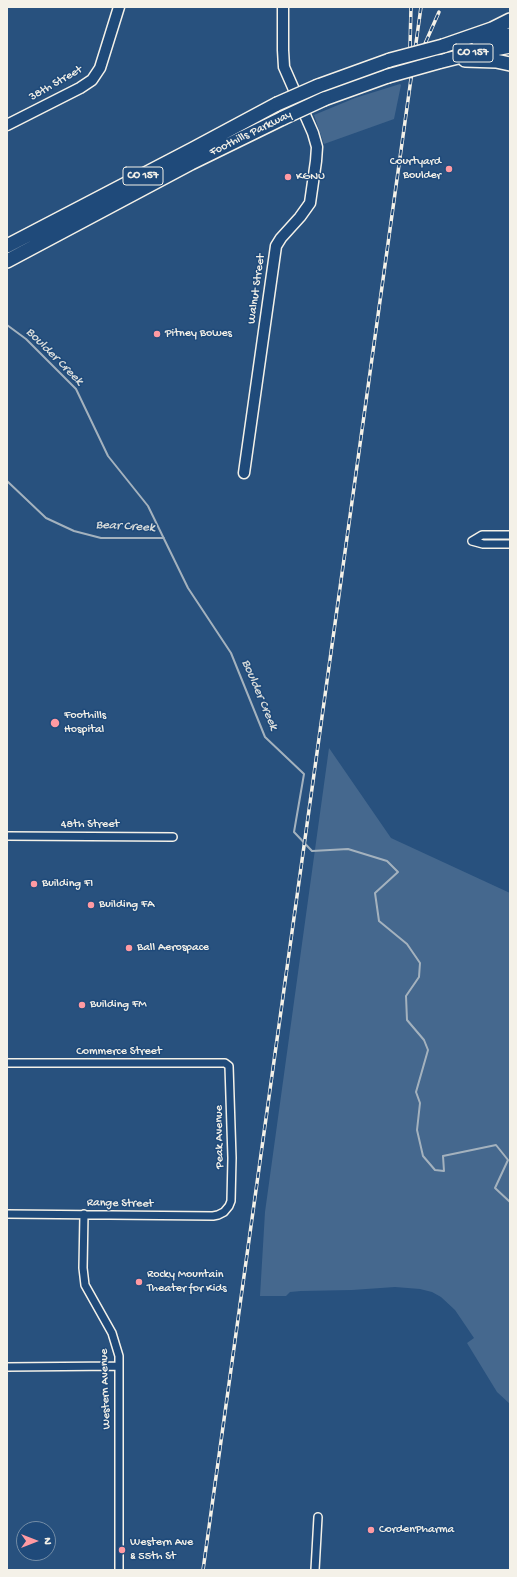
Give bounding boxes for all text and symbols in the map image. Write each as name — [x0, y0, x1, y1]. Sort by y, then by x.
road number: CO 157 — [453, 44, 493, 62]
street label: 38th Street — [27, 63, 85, 105]
street label: Foothills Parkway — [207, 108, 295, 160]
place label: Courtyard Boulder — [390, 155, 441, 183]
marker: Courtyard Boulder — [444, 164, 454, 174]
road number: CO 157 — [123, 167, 163, 185]
place label: KGNU — [296, 170, 325, 184]
marker: KGNU — [283, 172, 293, 182]
street label: Walnut Street — [245, 253, 269, 325]
water label: Boulder Creek — [22, 325, 86, 389]
place label: Pitney Bowes — [165, 327, 232, 341]
marker: Pitney Bowes — [152, 329, 162, 339]
water label: Bear Creek — [95, 518, 155, 536]
water label: Boulder Creek — [237, 657, 281, 733]
place label: Foothills Hospital — [64, 709, 106, 737]
marker: Foothills Hospital — [49, 717, 61, 729]
street label: 48th Street — [61, 818, 119, 832]
place label: Building FI — [42, 877, 93, 891]
marker: Building FI — [29, 879, 39, 889]
place label: Building FA — [99, 898, 154, 912]
marker: Building FA — [86, 900, 96, 910]
place label: Ball Aerospace — [137, 941, 209, 955]
marker: Ball Aerospace — [124, 943, 134, 953]
place label: Building FM — [90, 998, 146, 1012]
marker: Building FM — [77, 1000, 87, 1010]
street label: Commerce Street — [76, 1045, 162, 1059]
street label: Peak Avenue — [212, 1105, 228, 1169]
street label: Range Street — [87, 1196, 153, 1212]
place label: Rocky Mountain Theater for Kids — [147, 1268, 227, 1296]
marker: Rocky Mountain Theater for Kids — [134, 1277, 144, 1287]
street label: Western Avenue — [97, 1348, 115, 1430]
north arrow — [16, 1521, 56, 1561]
place label: CordenPharma — [379, 1523, 454, 1537]
marker: CordenPharma — [366, 1525, 376, 1535]
place label: Western Ave & 55th St — [130, 1536, 193, 1564]
text: N — [41, 1537, 53, 1545]
marker: Western Ave & 55th St — [117, 1545, 127, 1555]

